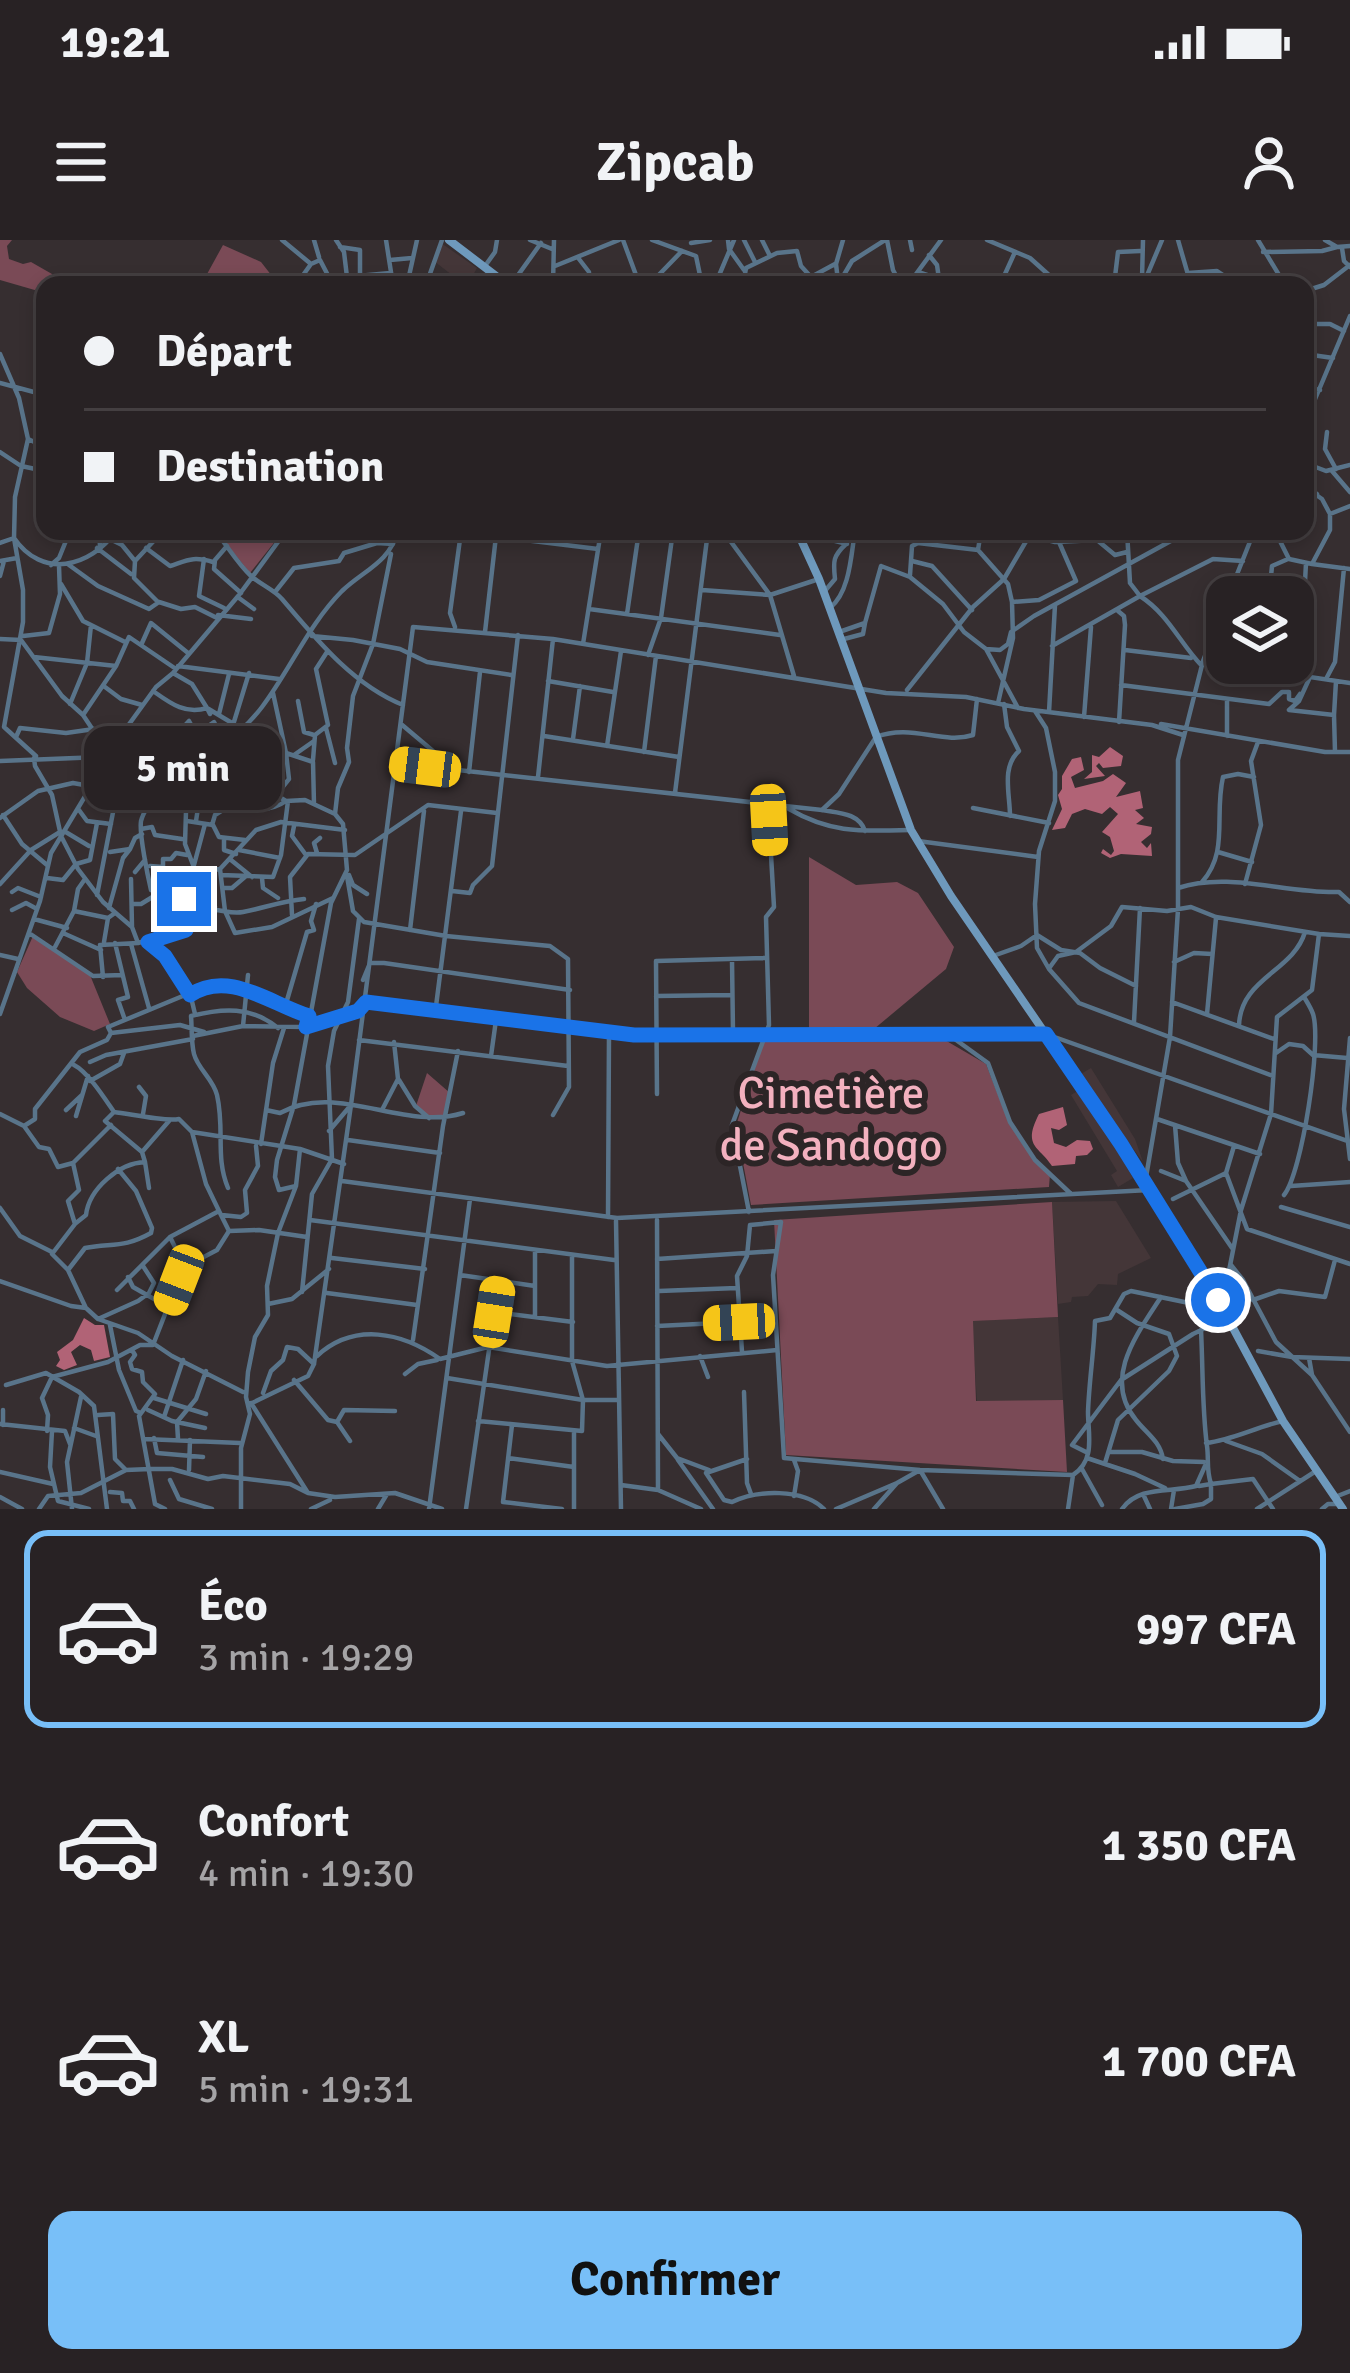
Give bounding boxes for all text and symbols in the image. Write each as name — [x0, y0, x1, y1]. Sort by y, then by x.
text: 19:21 — [60, 15, 170, 70]
icon: menu — [48, 129, 114, 195]
text: Zipcab — [596, 129, 754, 196]
icon: person — [1236, 129, 1302, 195]
text: Départ — [156, 324, 292, 379]
text: Destination — [156, 439, 384, 494]
map controls — [1206, 576, 1314, 684]
button: layers — [1206, 576, 1314, 684]
callout: 5 min — [85, 725, 283, 809]
text: 5 min — [136, 744, 230, 792]
car — [387, 745, 463, 789]
car — [749, 783, 789, 857]
route end — [157, 872, 211, 926]
park label: Cimetière de Sandogo — [719, 1066, 943, 1173]
car — [149, 1240, 209, 1320]
route start — [1191, 1273, 1245, 1327]
car — [471, 1274, 517, 1350]
car — [702, 1302, 776, 1342]
icon: car — [54, 1575, 162, 1683]
text: Éco — [198, 1578, 268, 1633]
text: 997 CFA — [1136, 1602, 1296, 1657]
text: 3 min · 19:29 — [198, 1633, 414, 1681]
icon: car — [54, 1791, 162, 1899]
text: Confort — [198, 1794, 349, 1849]
text: 1 350 CFA — [1102, 1818, 1296, 1873]
text: 4 min · 19:30 — [198, 1849, 414, 1897]
icon: car — [54, 2007, 162, 2115]
text: XL — [198, 2010, 249, 2065]
text: 1 700 CFA — [1102, 2034, 1296, 2089]
text: 5 min · 19:31 — [198, 2065, 414, 2113]
button: Confirmer — [48, 2211, 1302, 2349]

